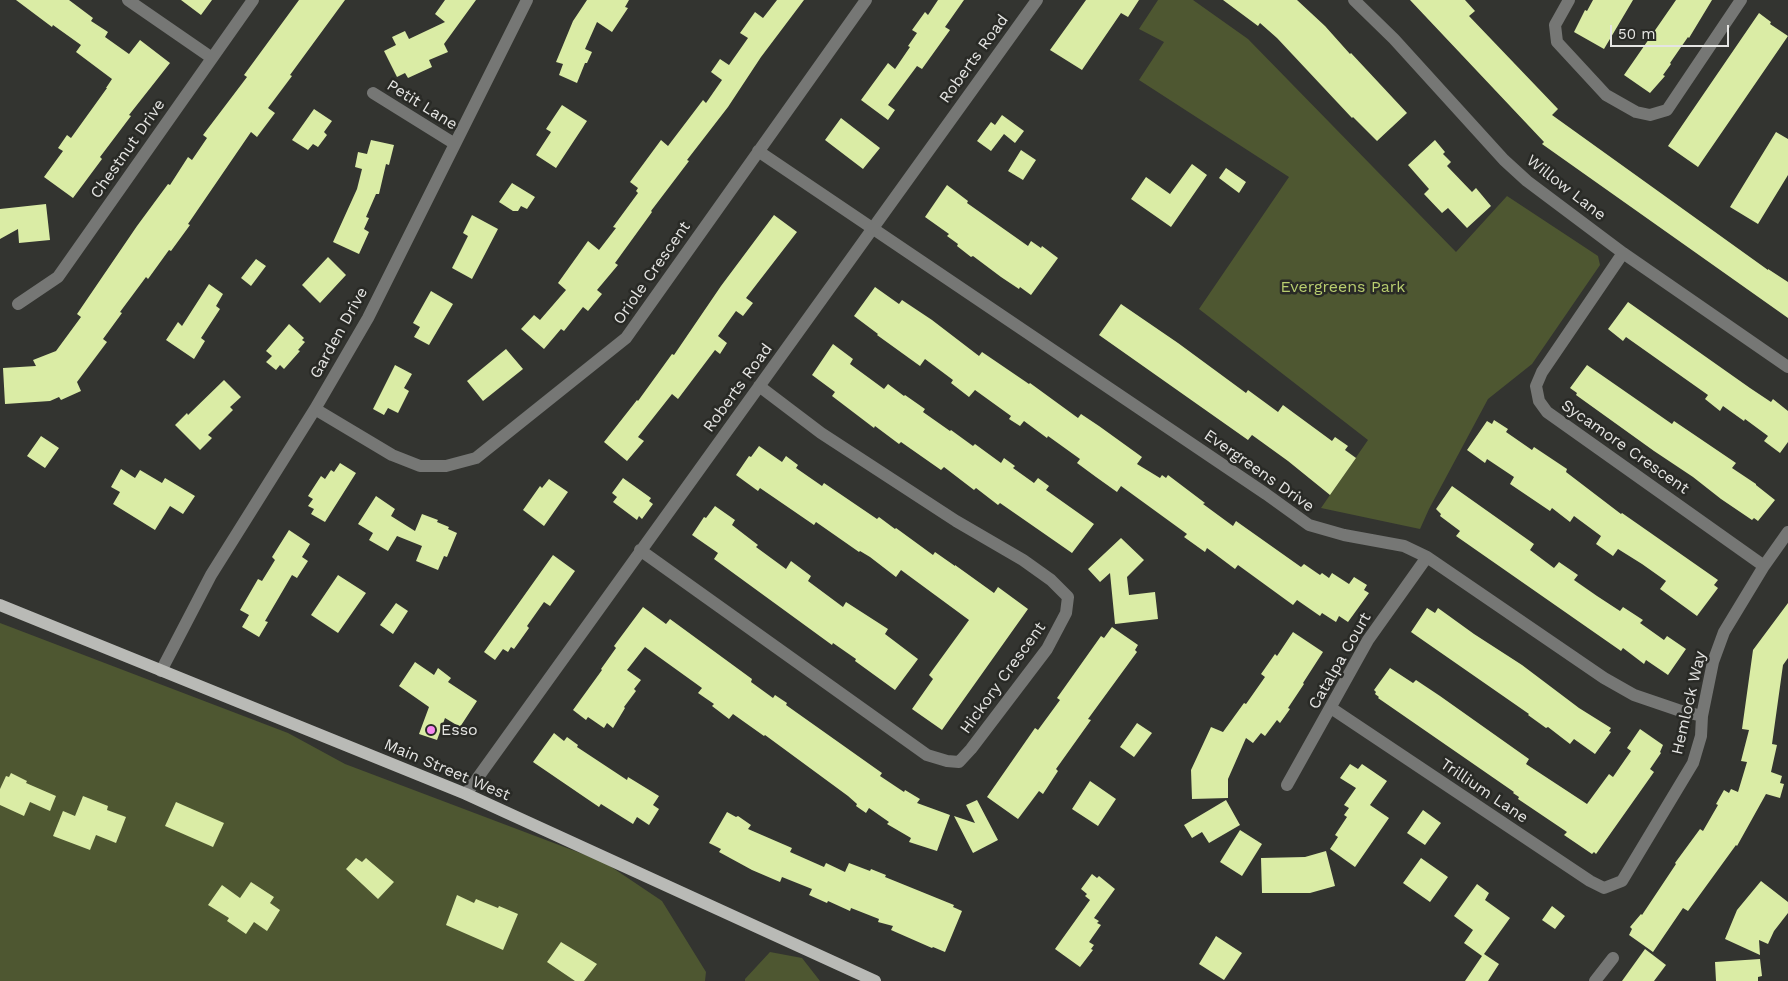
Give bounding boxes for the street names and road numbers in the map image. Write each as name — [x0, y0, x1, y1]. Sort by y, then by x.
street label: Roberts Road — [935, 11, 1013, 107]
street label: Petit Lane — [383, 76, 461, 134]
street label: Chestnut Drive — [87, 96, 169, 202]
street label: Willow Lane — [1523, 151, 1609, 225]
street label: Oriole Crescent — [609, 218, 695, 328]
street label: Garden Drive — [306, 284, 372, 382]
street label: Roberts Road — [699, 340, 777, 436]
street label: Sycamore Crescent — [1557, 396, 1693, 498]
street label: Evergreens Drive — [1200, 426, 1318, 516]
street label: Catalpa Court — [1305, 609, 1375, 713]
street label: Hickory Crescent — [956, 618, 1050, 738]
street label: Hemlock Way — [1668, 649, 1710, 757]
street label: Main Street West — [381, 735, 513, 805]
street label: Trillium Lane — [1436, 755, 1532, 827]

